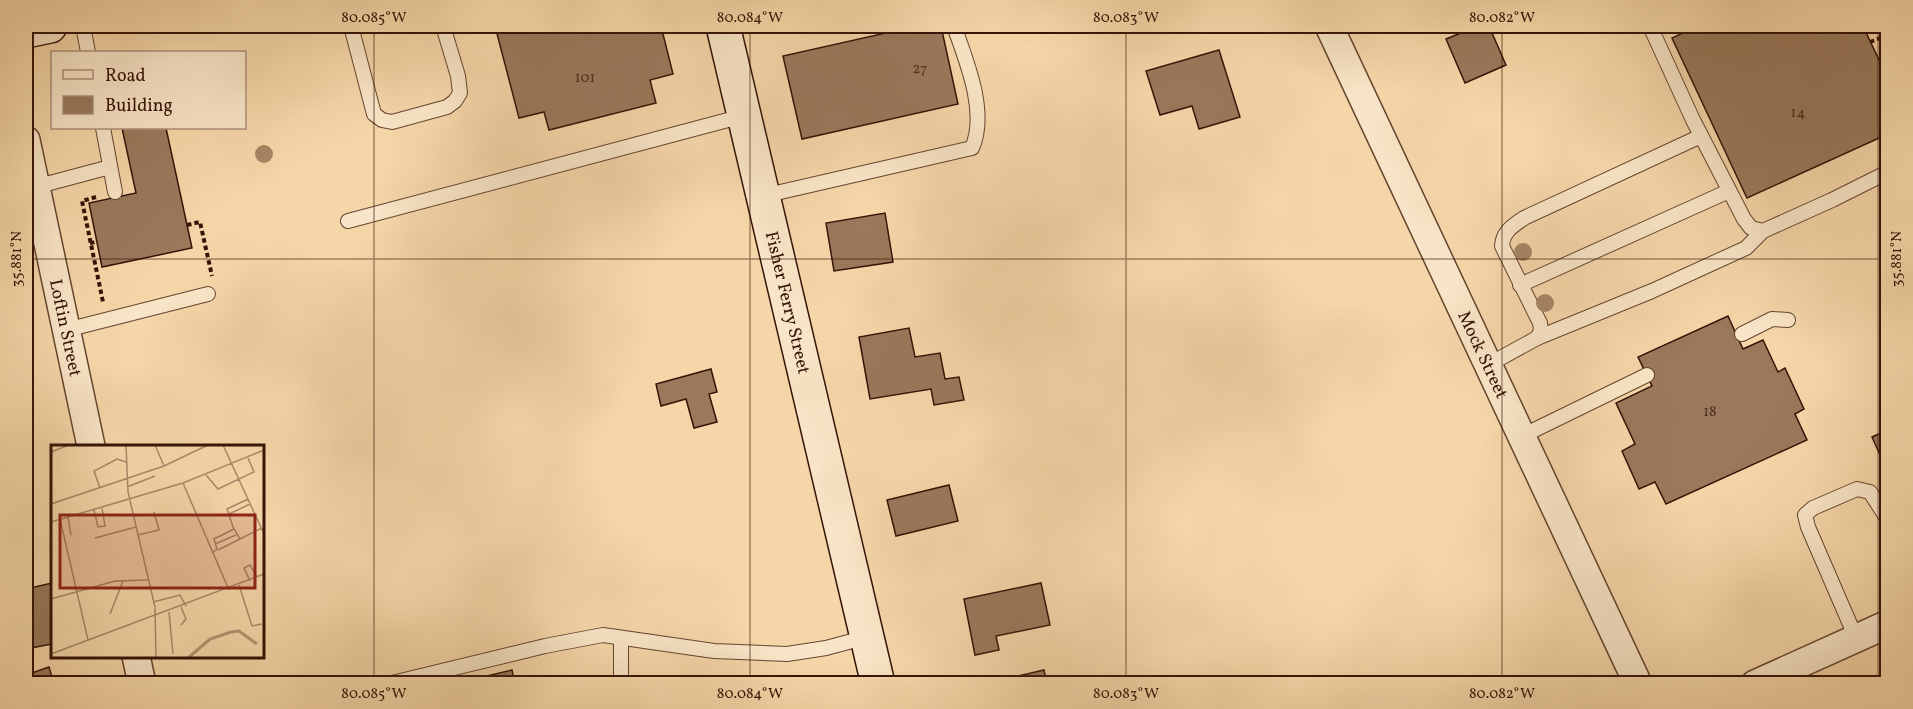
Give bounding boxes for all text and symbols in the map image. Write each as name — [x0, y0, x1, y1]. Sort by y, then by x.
text: 80.085°W — [341, 8, 407, 29]
text: 80.084°W — [717, 8, 783, 29]
text: 80.083°W — [1093, 8, 1159, 29]
text: 80.082°W — [1469, 8, 1535, 29]
legend — [51, 51, 246, 129]
house number: 27 — [913, 59, 927, 80]
text: Road — [105, 64, 146, 89]
house number: 101 — [575, 68, 595, 89]
text: Building — [105, 94, 173, 119]
house number: 14 — [1791, 103, 1805, 124]
street label: Fisher Ferry Street — [758, 229, 816, 377]
text: 35.881°N — [7, 231, 28, 287]
text: 35.881°N — [1887, 231, 1908, 287]
street label: Loftin Street — [42, 277, 87, 379]
street label: Mock Street — [1451, 307, 1513, 403]
house number: 18 — [1703, 402, 1717, 423]
inset map — [51, 445, 264, 658]
text: 80.085°W — [341, 684, 407, 705]
text: 80.084°W — [717, 684, 783, 705]
text: 80.083°W — [1093, 684, 1159, 705]
text: 80.082°W — [1469, 684, 1535, 705]

